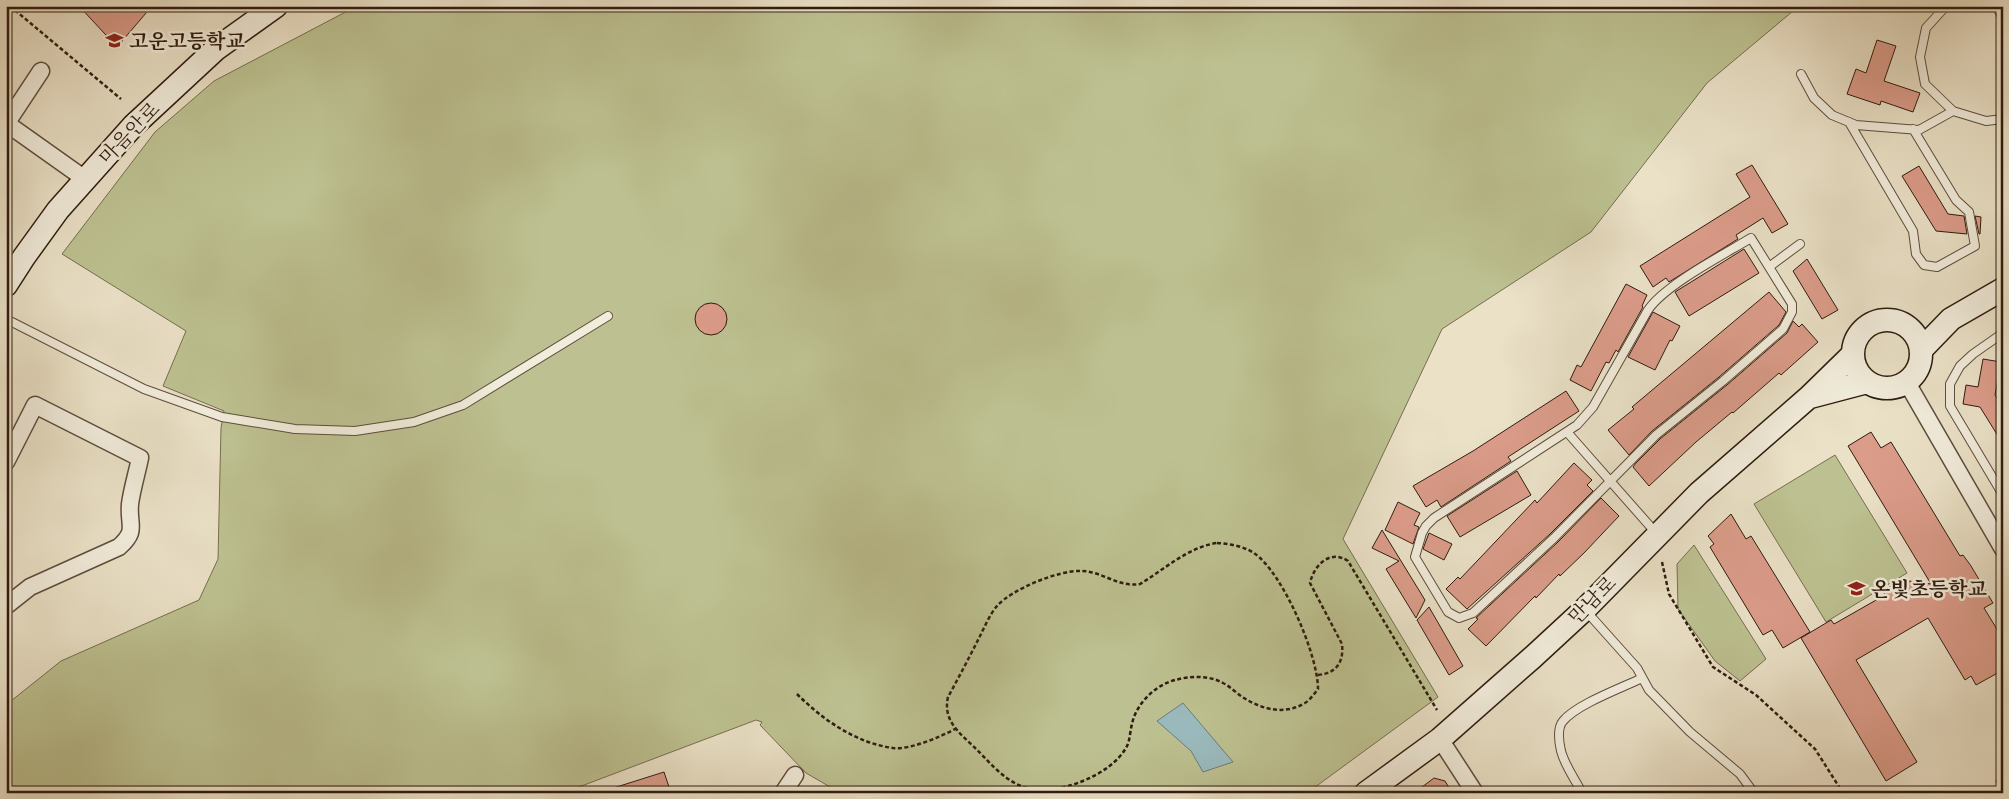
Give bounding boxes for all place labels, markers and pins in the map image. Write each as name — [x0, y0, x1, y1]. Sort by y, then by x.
place label: 고운고등학교 — [129, 30, 246, 55]
school or university icon: 고운고등학교 — [105, 31, 125, 51]
place label: 온빛초등학교 — [1871, 578, 1988, 603]
school or university icon: 온빛초등학교 — [1847, 579, 1867, 599]

